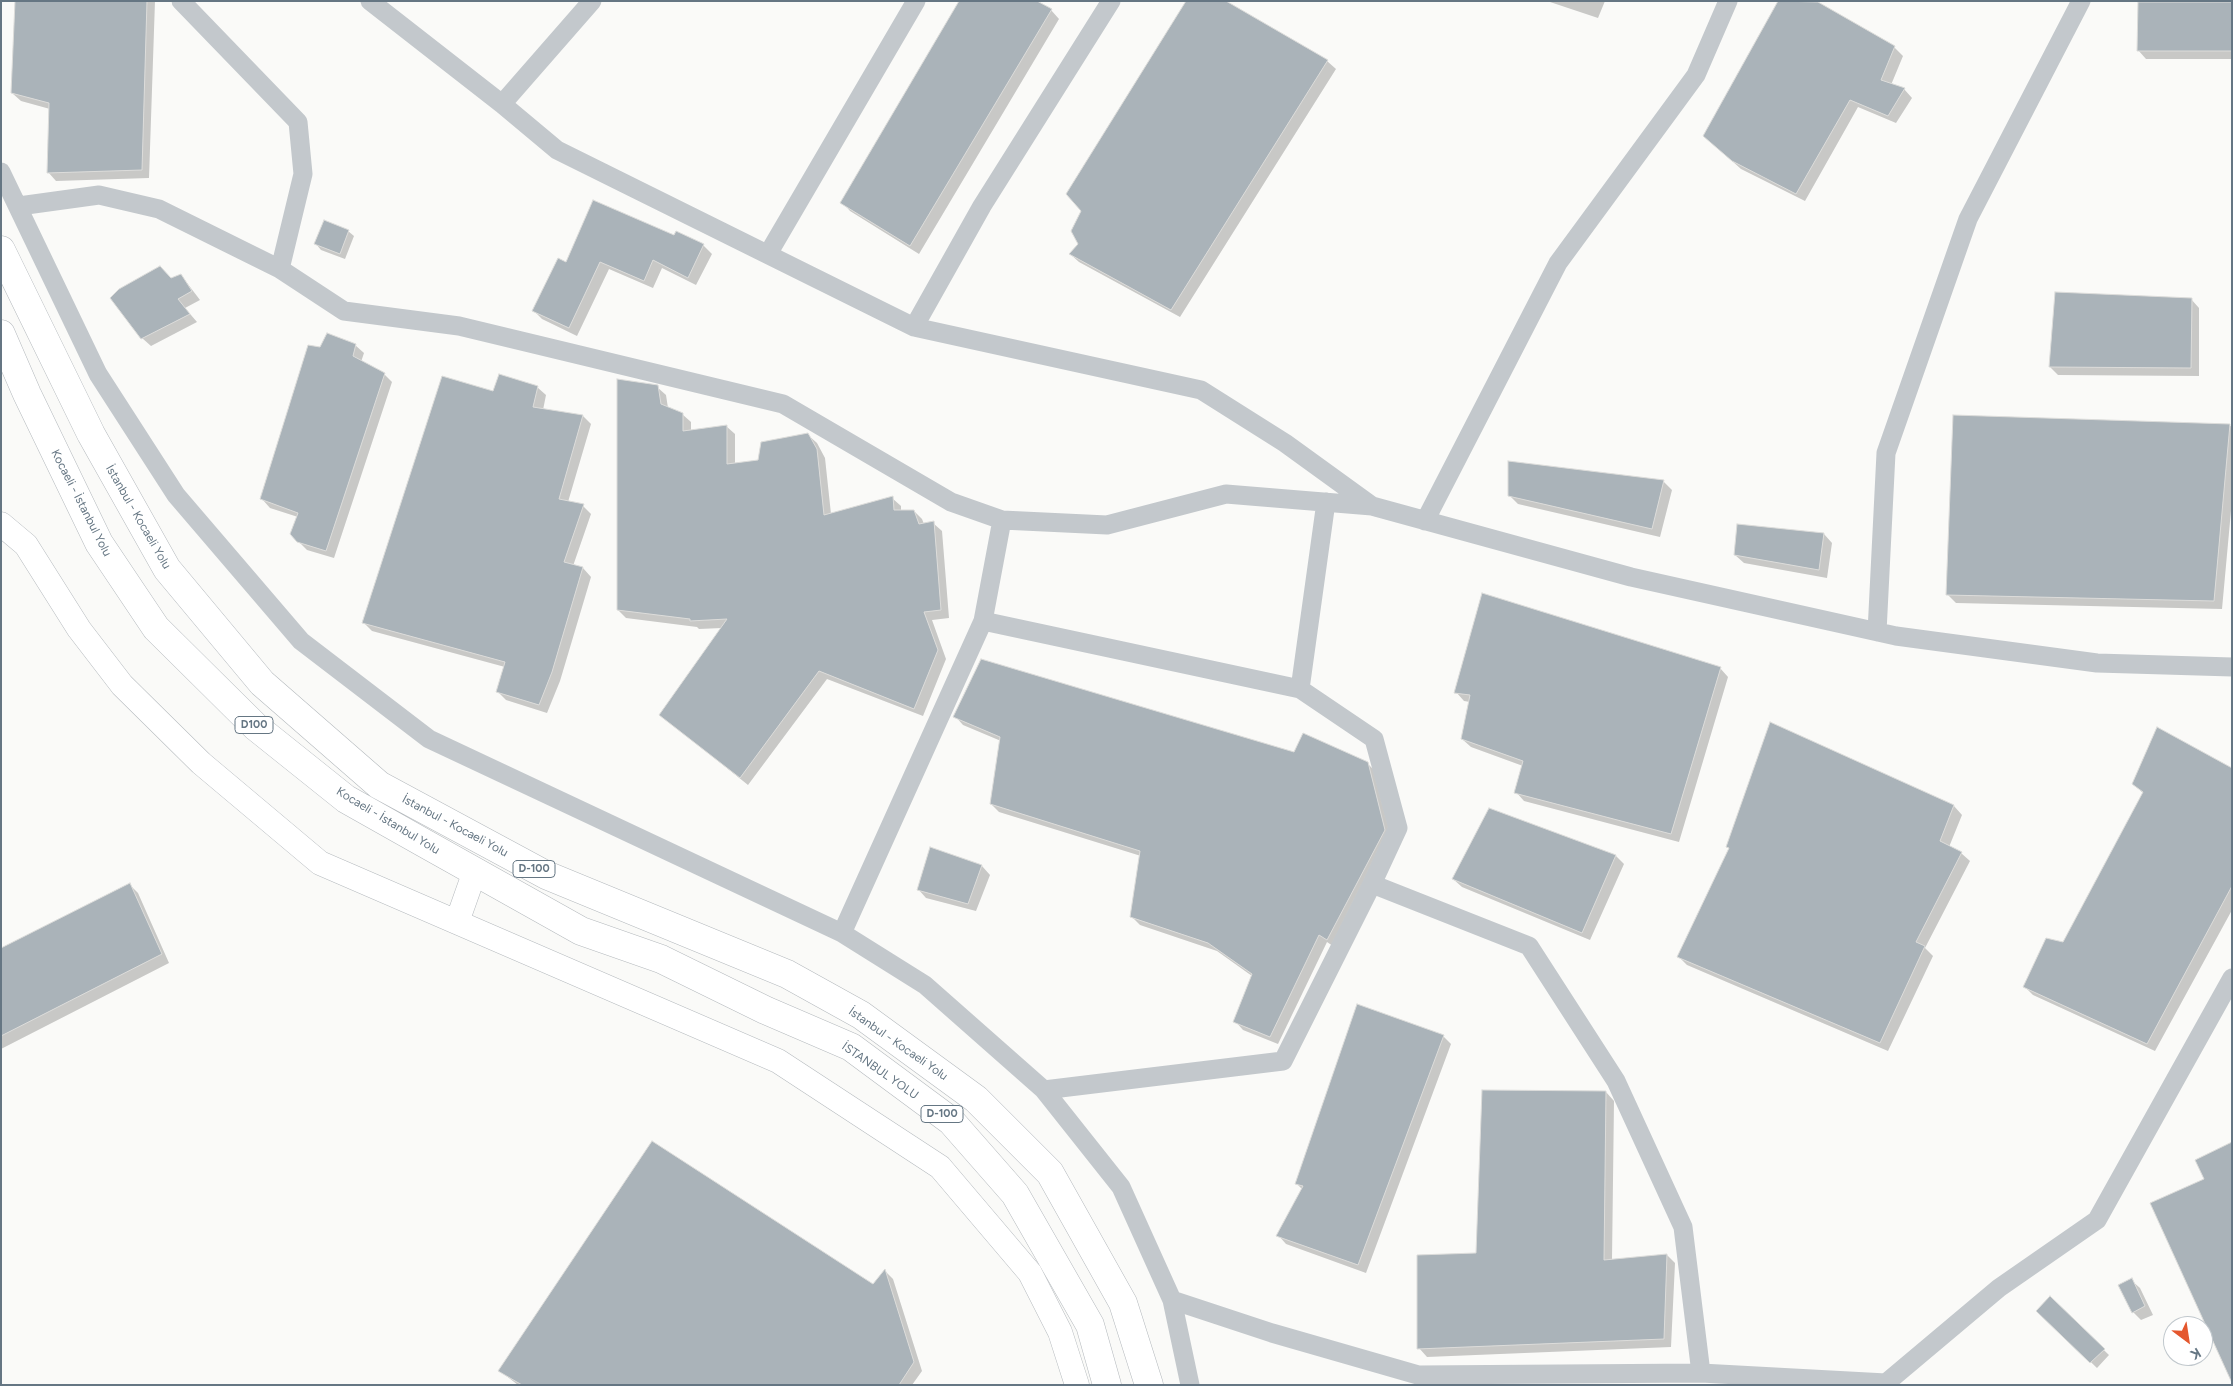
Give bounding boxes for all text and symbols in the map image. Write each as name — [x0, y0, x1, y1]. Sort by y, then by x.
street label: Kocaeli - İstanbul Yolu — [48, 447, 114, 559]
street label: İstanbul - Kocaeli Yolu — [102, 462, 174, 572]
road number: D100 — [235, 716, 273, 734]
street label: Kocaeli - İstanbul Yolu — [334, 784, 442, 858]
street label: İstanbul - Kocaeli Yolu — [400, 792, 510, 860]
road number: D-100 — [513, 861, 555, 878]
street label: İstanbul - Kocaeli Yolu — [846, 1004, 950, 1084]
street label: İSTANBUL YOLU — [839, 1039, 921, 1103]
road number: D-100 — [921, 1106, 963, 1122]
north arrow — [2163, 1316, 2213, 1366]
text: K — [2187, 1344, 2204, 1363]

